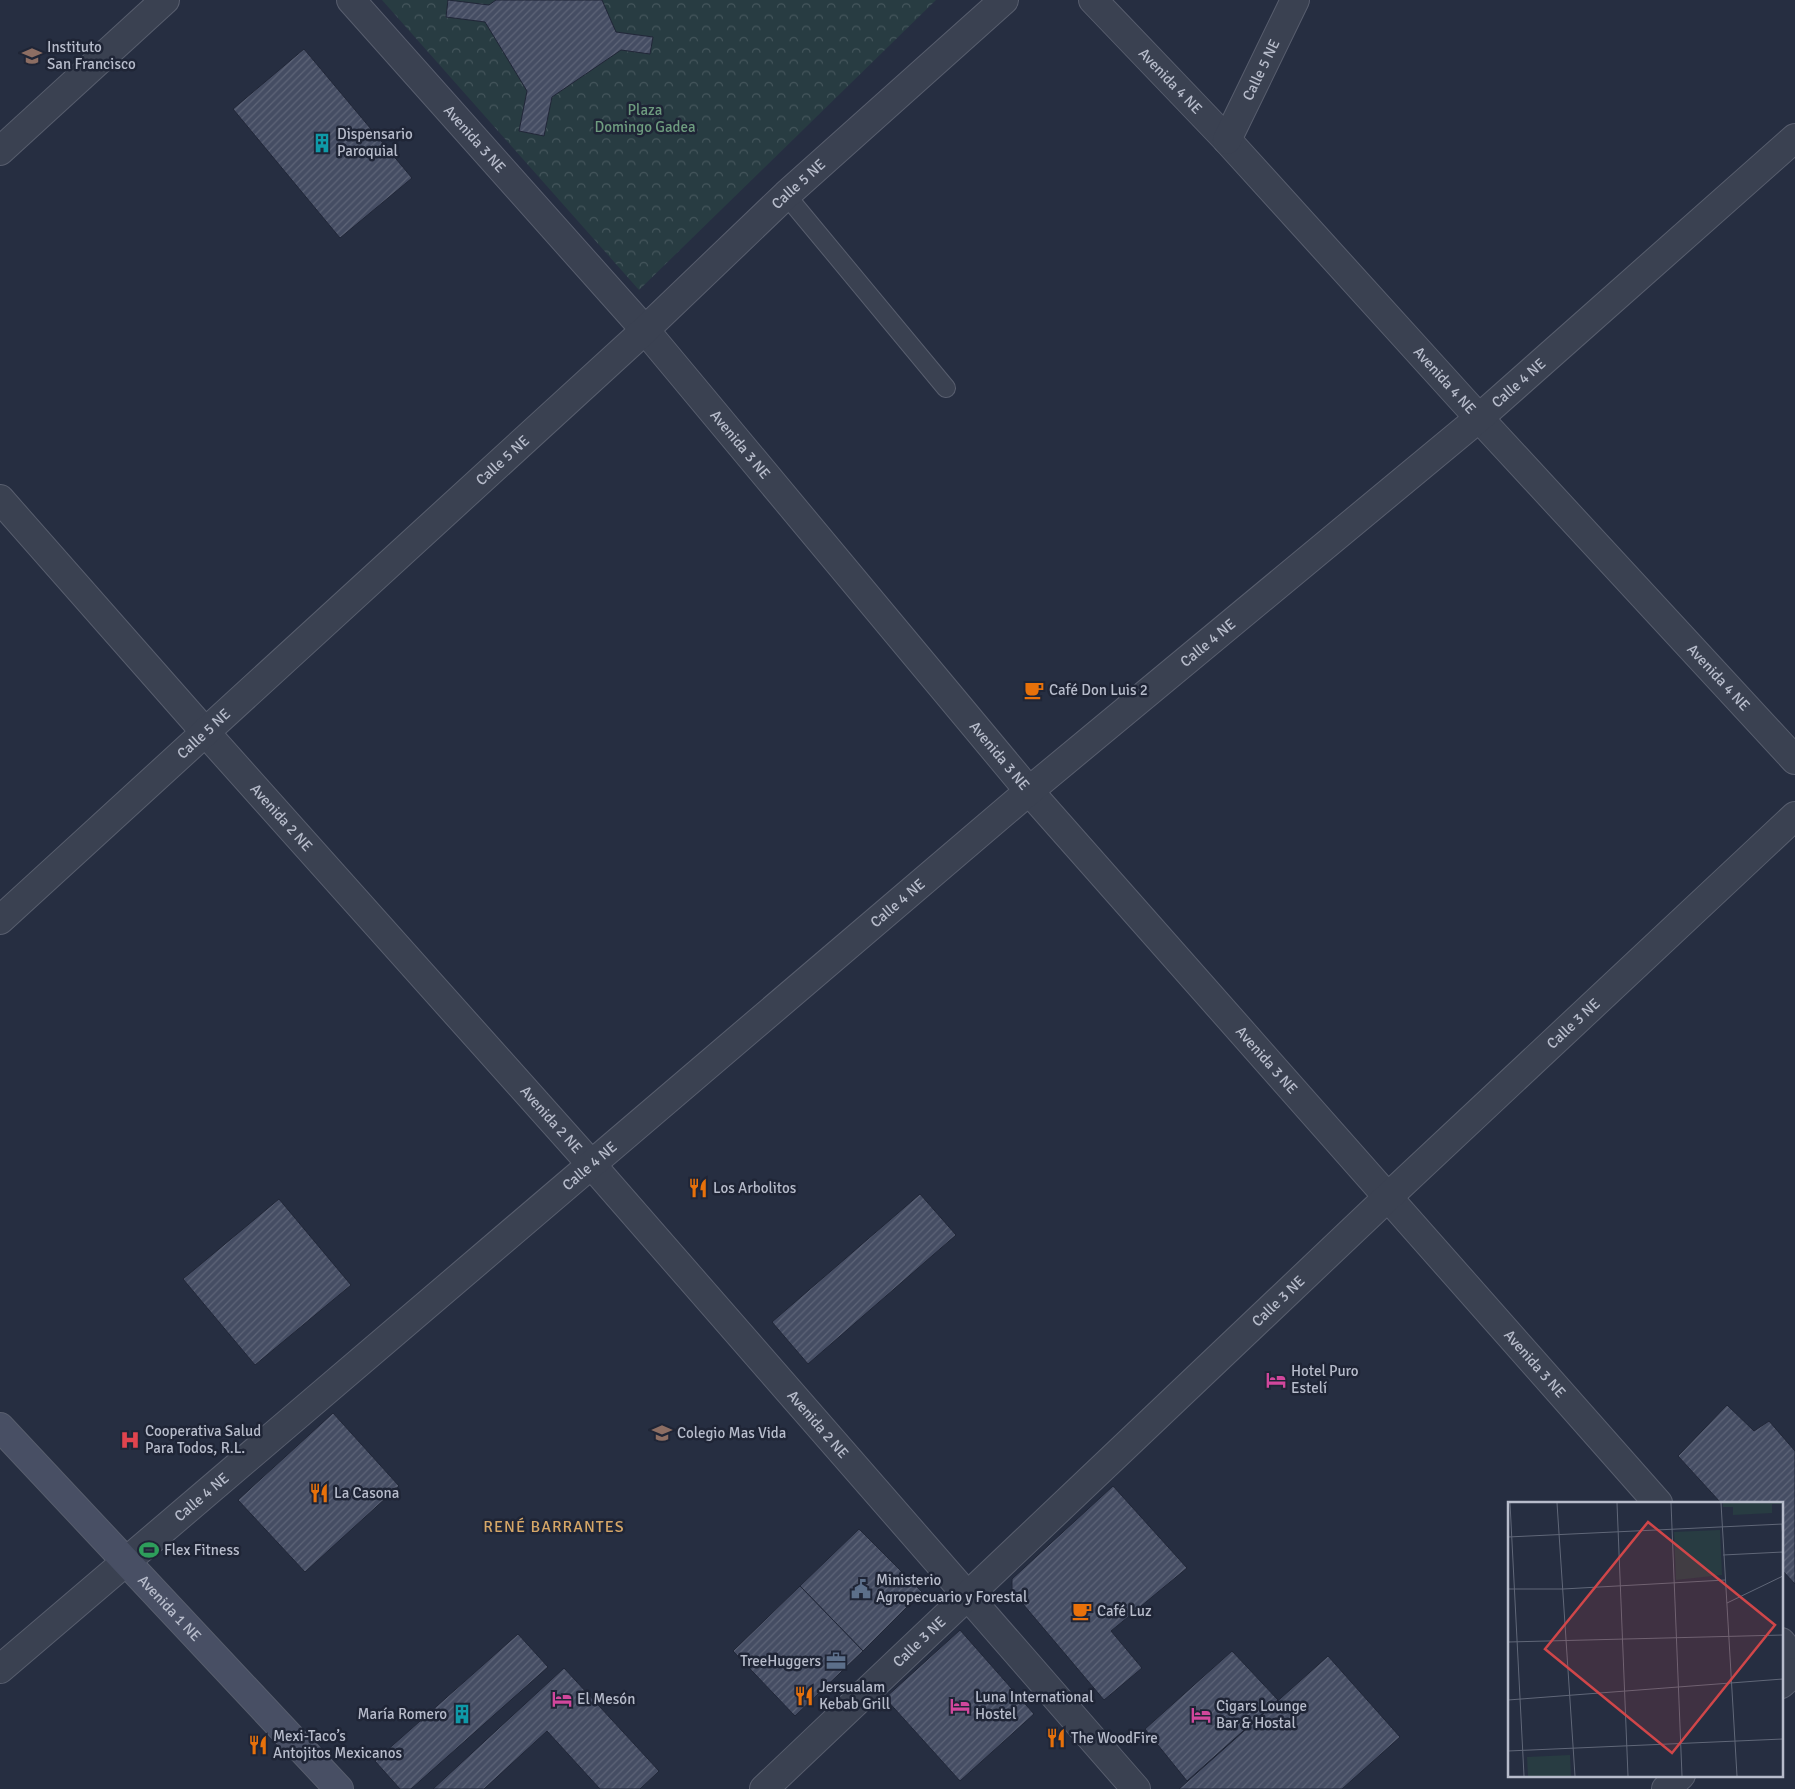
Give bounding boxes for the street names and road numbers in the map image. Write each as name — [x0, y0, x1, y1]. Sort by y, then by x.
street label: Calle 5 NE — [1239, 36, 1284, 103]
street label: Avenida 4 NE — [1135, 44, 1206, 118]
street label: Avenida 3 NE — [440, 101, 510, 176]
street label: Calle 5 NE — [768, 155, 829, 213]
street label: Avenida 4 NE — [1410, 343, 1480, 417]
street label: Calle 4 NE — [1488, 354, 1549, 412]
street label: Avenida 3 NE — [706, 406, 774, 483]
street label: Calle 5 NE — [472, 431, 533, 489]
street label: Calle 4 NE — [1177, 615, 1239, 671]
street label: Avenida 4 NE — [1683, 640, 1754, 714]
street label: Calle 5 NE — [173, 705, 234, 763]
street label: Avenida 3 NE — [966, 718, 1033, 794]
street label: Avenida 2 NE — [247, 780, 316, 855]
street label: Calle 4 NE — [867, 875, 929, 931]
street label: Calle 3 NE — [1543, 994, 1604, 1053]
street label: Avenida 3 NE — [1232, 1023, 1301, 1098]
street label: Avenida 2 NE — [516, 1082, 586, 1157]
street label: Calle 4 NE — [559, 1138, 621, 1194]
street label: Calle 3 NE — [1248, 1272, 1309, 1330]
street label: Avenida 3 NE — [1500, 1326, 1570, 1401]
street label: Avenida 2 NE — [783, 1387, 852, 1462]
street label: Calle 4 NE — [171, 1469, 233, 1525]
street label: Avenida 1 NE — [134, 1571, 205, 1645]
street label: Calle 3 NE — [889, 1612, 949, 1671]

